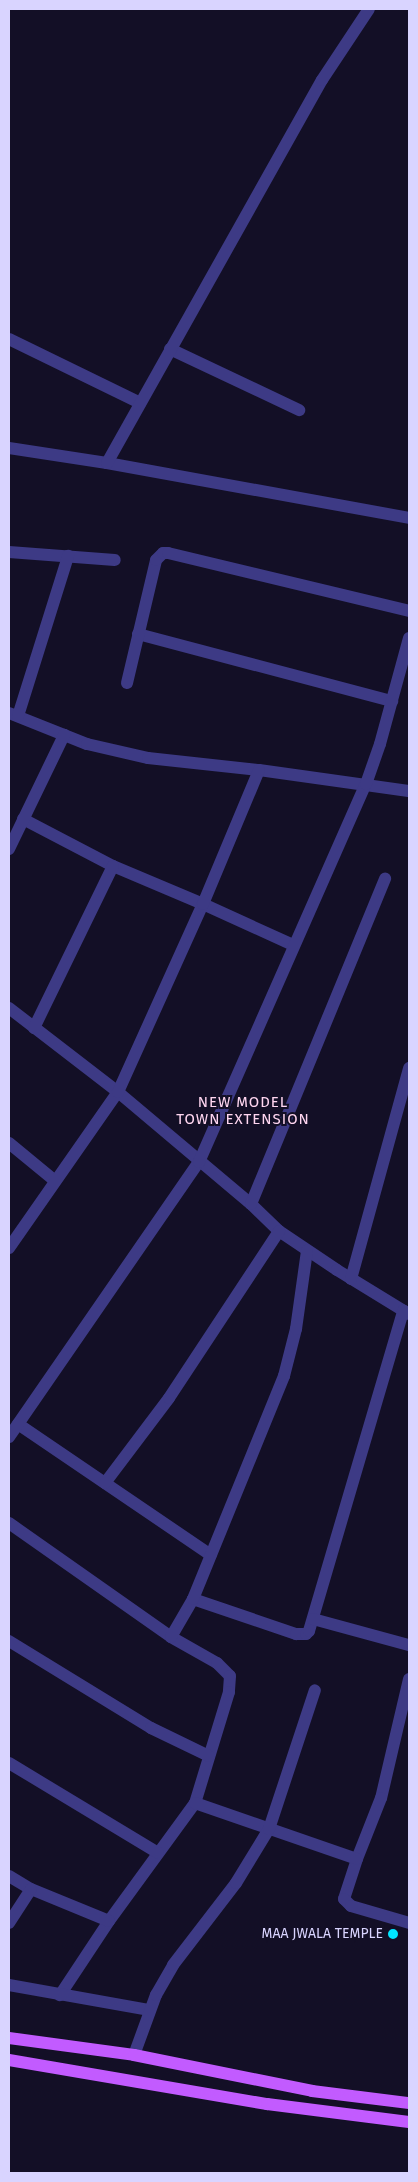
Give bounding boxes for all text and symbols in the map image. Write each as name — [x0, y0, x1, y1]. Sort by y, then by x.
district label: NEW MODEL TOWN EXTENSION — [174, 1093, 312, 1128]
place label: MAA JWALA TEMPLE — [262, 1926, 383, 1942]
marker: MAA JWALA TEMPLE — [387, 1928, 399, 1940]

